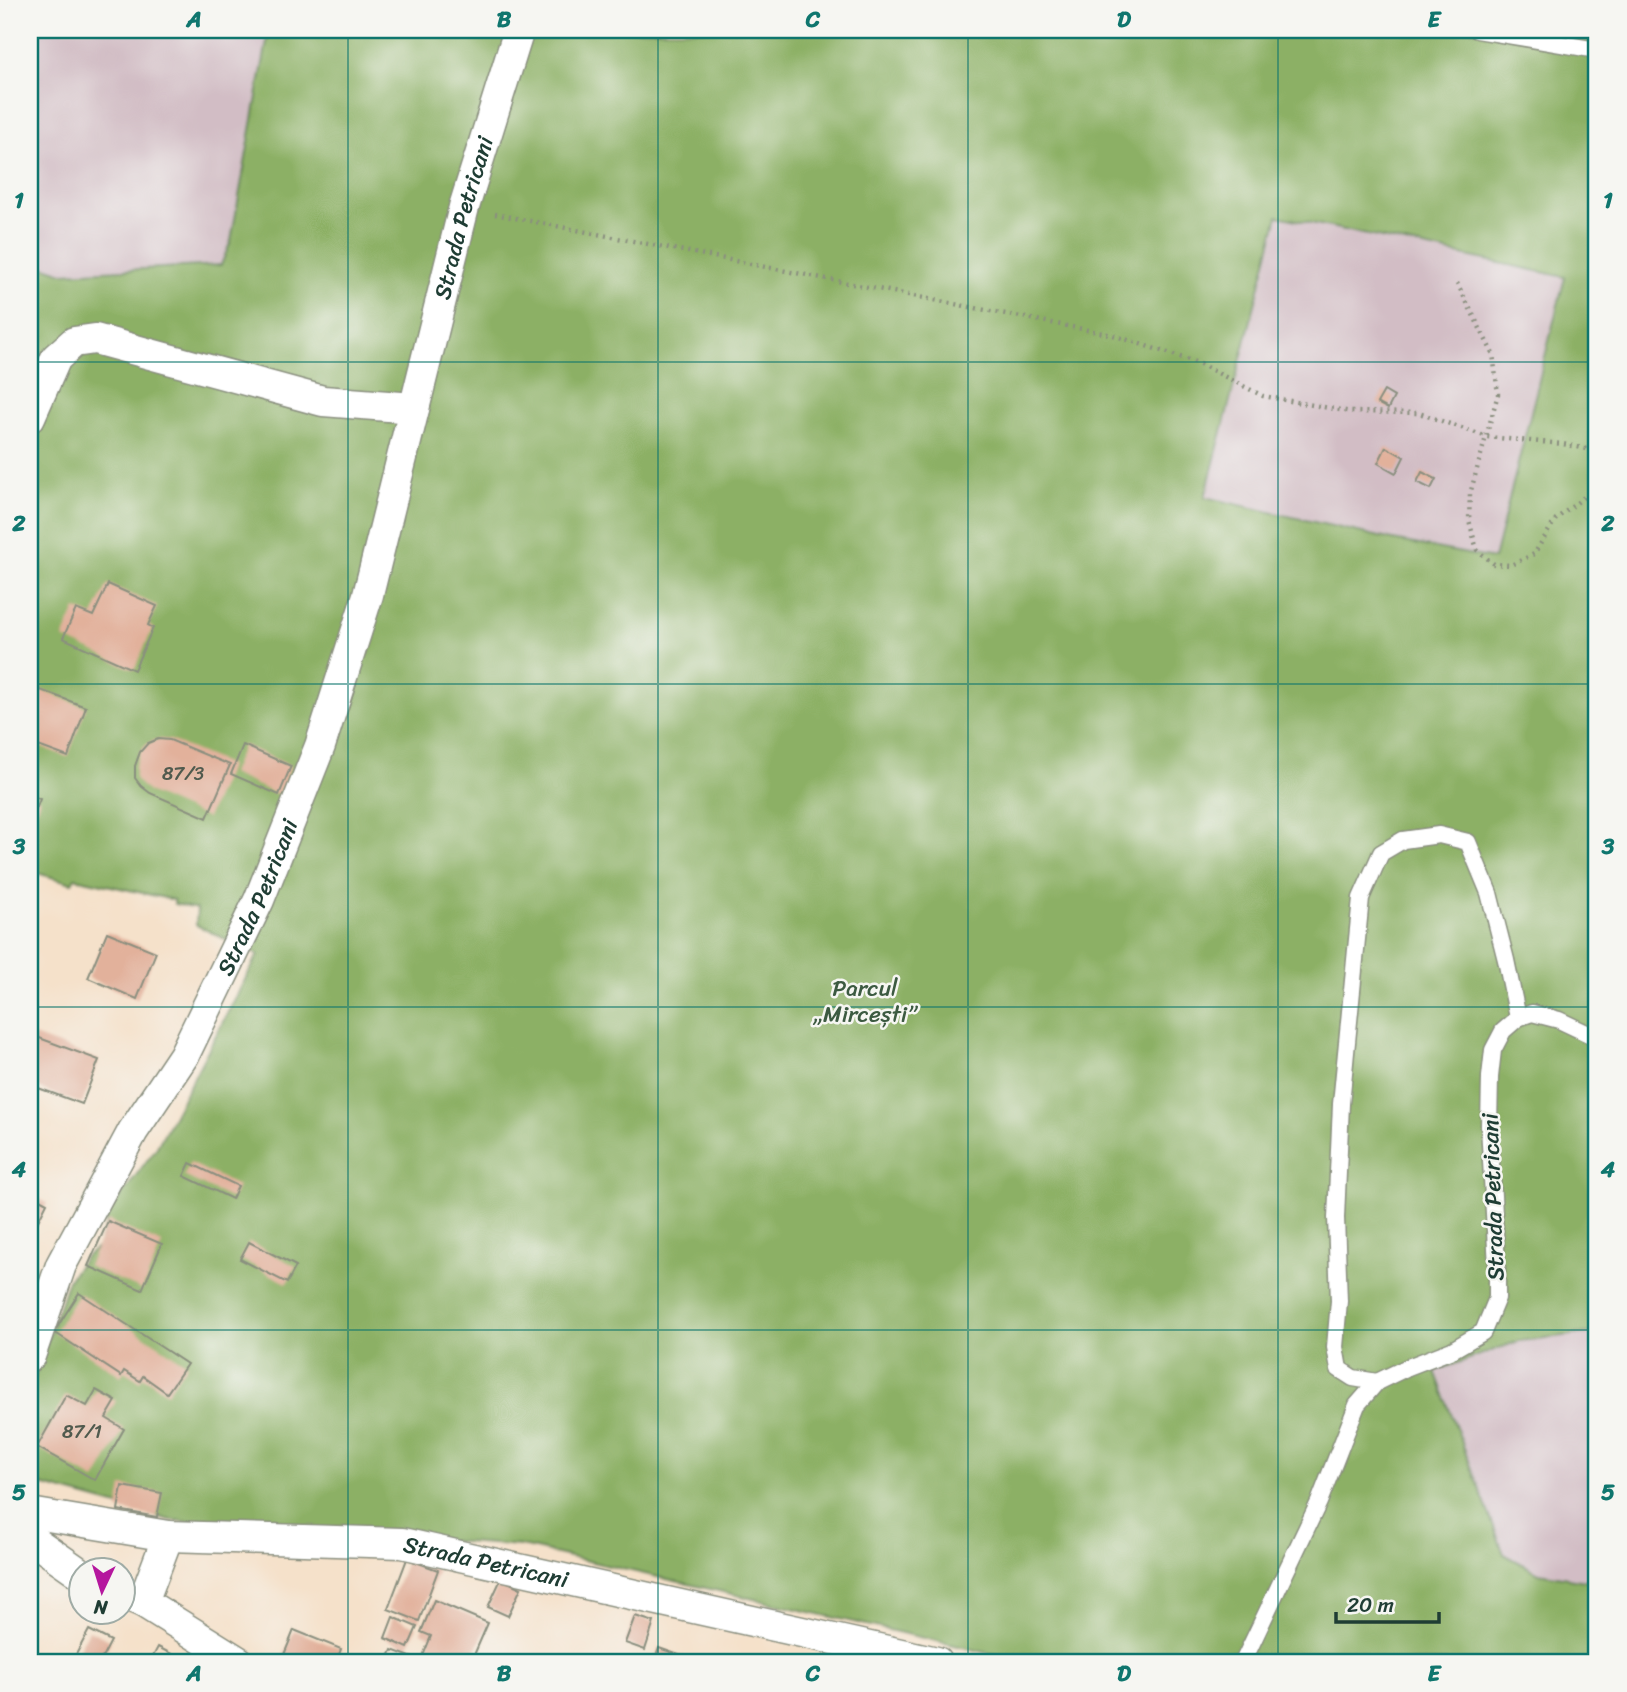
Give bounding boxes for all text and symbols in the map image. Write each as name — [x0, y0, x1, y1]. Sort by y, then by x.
text: A — [185, 0, 202, 40]
text: B — [497, 0, 512, 40]
text: C — [805, 0, 821, 40]
text: D — [1117, 0, 1132, 40]
text: E — [1428, 0, 1443, 40]
street label: Strada Petricani — [421, 130, 505, 304]
text: 1 — [14, 180, 24, 221]
text: 1 — [1603, 180, 1613, 221]
text: 2 — [11, 503, 26, 544]
text: 2 — [1600, 503, 1615, 544]
house number: 87/3 — [162, 757, 205, 790]
street label: Strada Petricani — [205, 812, 310, 983]
text: 3 — [12, 826, 26, 867]
text: 3 — [1601, 826, 1615, 867]
park label: Parcul „Mircești” — [813, 968, 919, 1035]
street label: Strada Petricani — [1470, 1112, 1516, 1282]
text: 4 — [11, 1149, 27, 1190]
text: 4 — [1600, 1149, 1616, 1190]
house number: 87/1 — [62, 1415, 102, 1448]
text: 5 — [12, 1472, 26, 1513]
text: 5 — [1601, 1472, 1615, 1513]
street label: Strada Petricani — [400, 1523, 573, 1600]
north arrow — [66, 1556, 136, 1626]
scale bar — [1336, 1580, 1440, 1624]
text: 20 m — [1347, 1586, 1394, 1624]
text: N — [92, 1590, 110, 1624]
text: A — [185, 1653, 202, 1692]
text: B — [497, 1653, 512, 1692]
text: C — [805, 1653, 821, 1692]
text: D — [1117, 1653, 1132, 1692]
text: E — [1428, 1653, 1443, 1692]

